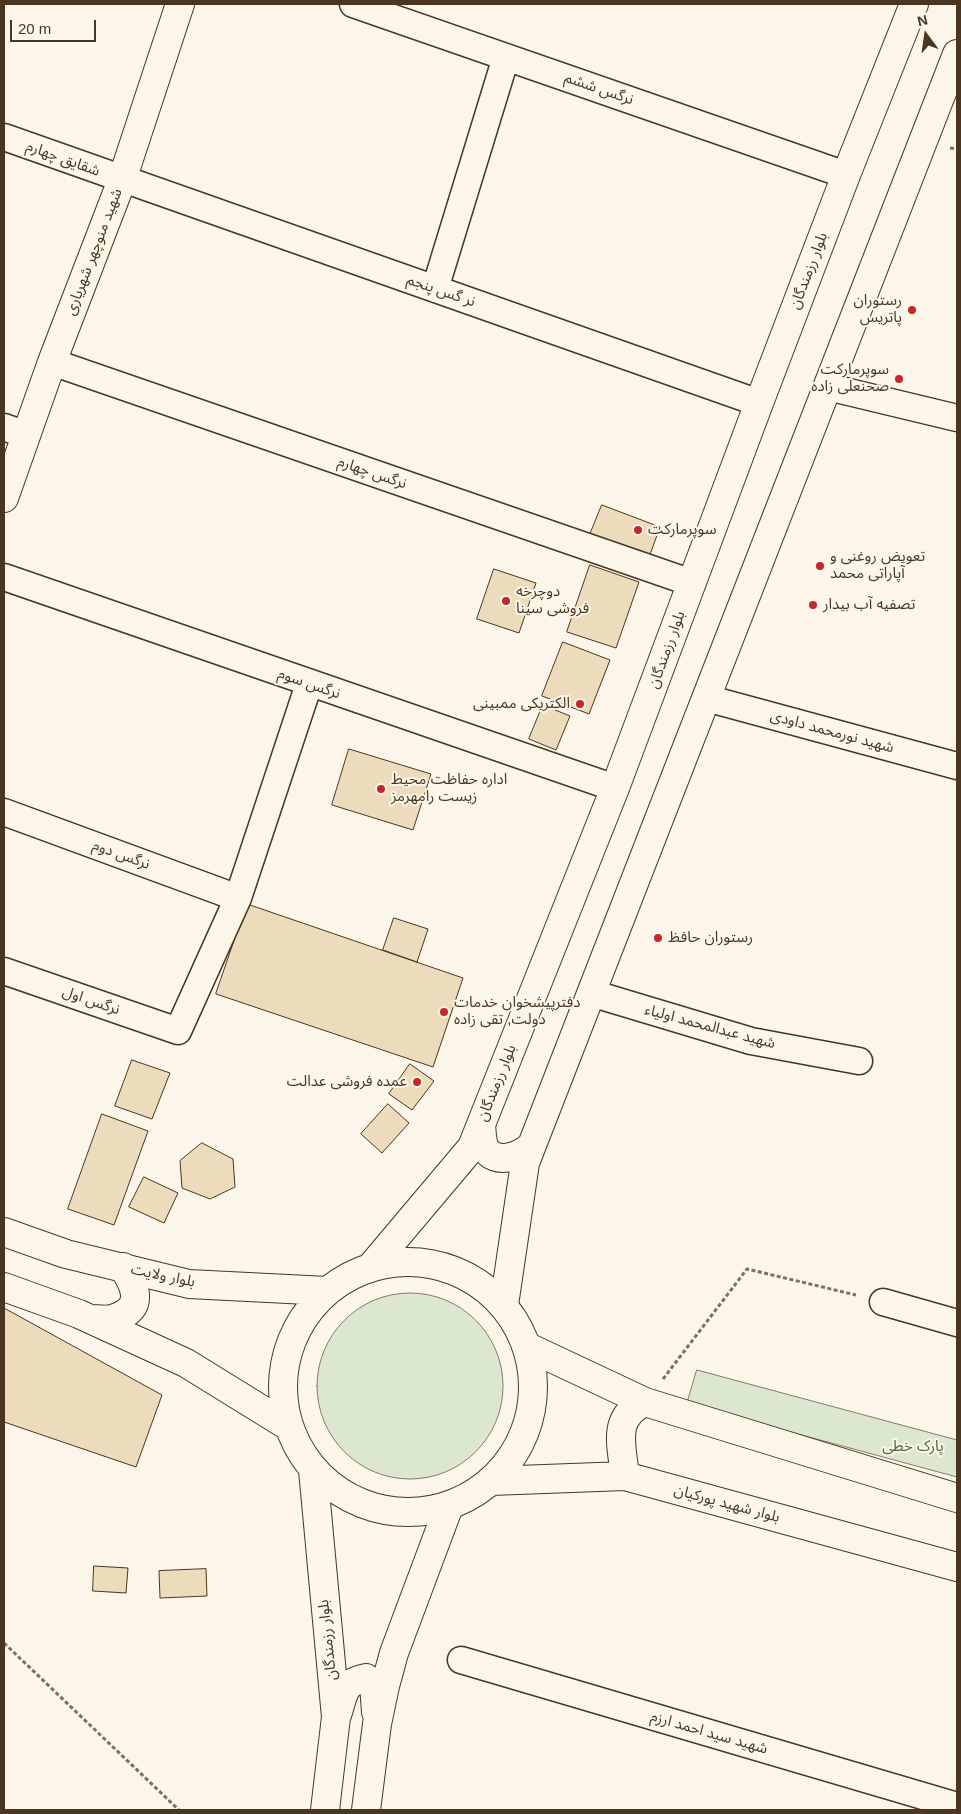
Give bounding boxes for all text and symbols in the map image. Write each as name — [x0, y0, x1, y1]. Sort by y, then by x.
scale bar — [12, 10, 99, 42]
north arrow — [901, 10, 951, 60]
text: N — [916, 11, 929, 29]
text: 20 m — [18, 20, 51, 37]
street label: نرگس ششم — [562, 69, 636, 109]
street label: شقایق چهارم — [24, 137, 102, 181]
street label: شهید منوچهر شهریاری — [62, 186, 126, 318]
street label: بلوار رزمندگان — [786, 230, 832, 312]
street label: نر گس پنجم — [404, 271, 478, 311]
place label: رستوران پاتریس — [854, 292, 902, 327]
marker: رستوران پاتریس — [906, 304, 918, 316]
place label: سوپرمارکت صحنعلی زاده — [811, 361, 889, 396]
marker: سوپرمارکت صحنعلی زاده — [893, 373, 905, 385]
street label: نرگس چهارم — [335, 453, 409, 493]
place label: سوپرمارکت — [648, 521, 716, 539]
marker: سوپرمارکت — [632, 524, 644, 536]
place label: تعویض روغنی و آپاراتی محمد — [830, 548, 925, 583]
marker: تعویض روغنی و آپاراتی محمد — [814, 560, 826, 572]
place label: دوچرخه فروشی سینا — [516, 583, 589, 618]
marker: دوچرخه فروشی سینا — [500, 595, 512, 607]
place label: تصفیه آب بیدار — [823, 596, 915, 614]
marker: تصفیه آب بیدار — [807, 599, 819, 611]
street label: بلوار رزمندگان — [645, 609, 689, 691]
street label: نرگس سوم — [275, 665, 343, 703]
place label: الکتریکی ممبینی — [473, 695, 570, 713]
marker: الکتریکی ممبینی — [574, 698, 586, 710]
street label: شهید نورمحمد داودی — [768, 707, 896, 757]
place label: اداره حفاظت محیط زیست رامهرمز — [391, 771, 507, 806]
marker: اداره حفاظت محیط زیست رامهرمز — [375, 783, 387, 795]
street label: نرگس دوم — [90, 836, 152, 874]
place label: رستوران حافظ — [668, 929, 753, 947]
marker: رستوران حافظ — [652, 932, 664, 944]
street label: نرگس اول — [60, 983, 122, 1019]
place label: دفترپیشخوان خدمات دولت, تقی زاده — [454, 994, 580, 1029]
street label: شهید عبدالمحمد اولیاء — [643, 1001, 777, 1053]
marker: دفترپیشخوان خدمات دولت, تقی زاده — [438, 1006, 450, 1018]
street label: بلوار رزمندگان — [473, 1042, 521, 1124]
place label: عمده فروشی عدالت — [287, 1073, 407, 1091]
marker: عمده فروشی عدالت — [411, 1076, 423, 1088]
street label: بلوار ولایت — [129, 1260, 197, 1292]
park label: پارک خطی — [882, 1438, 944, 1456]
street label: بلوار شهید پورکیان — [672, 1481, 782, 1527]
street label: بلوار رزمندگان — [315, 1599, 341, 1681]
street label: شهید سید احمد ارزم — [648, 1708, 770, 1758]

